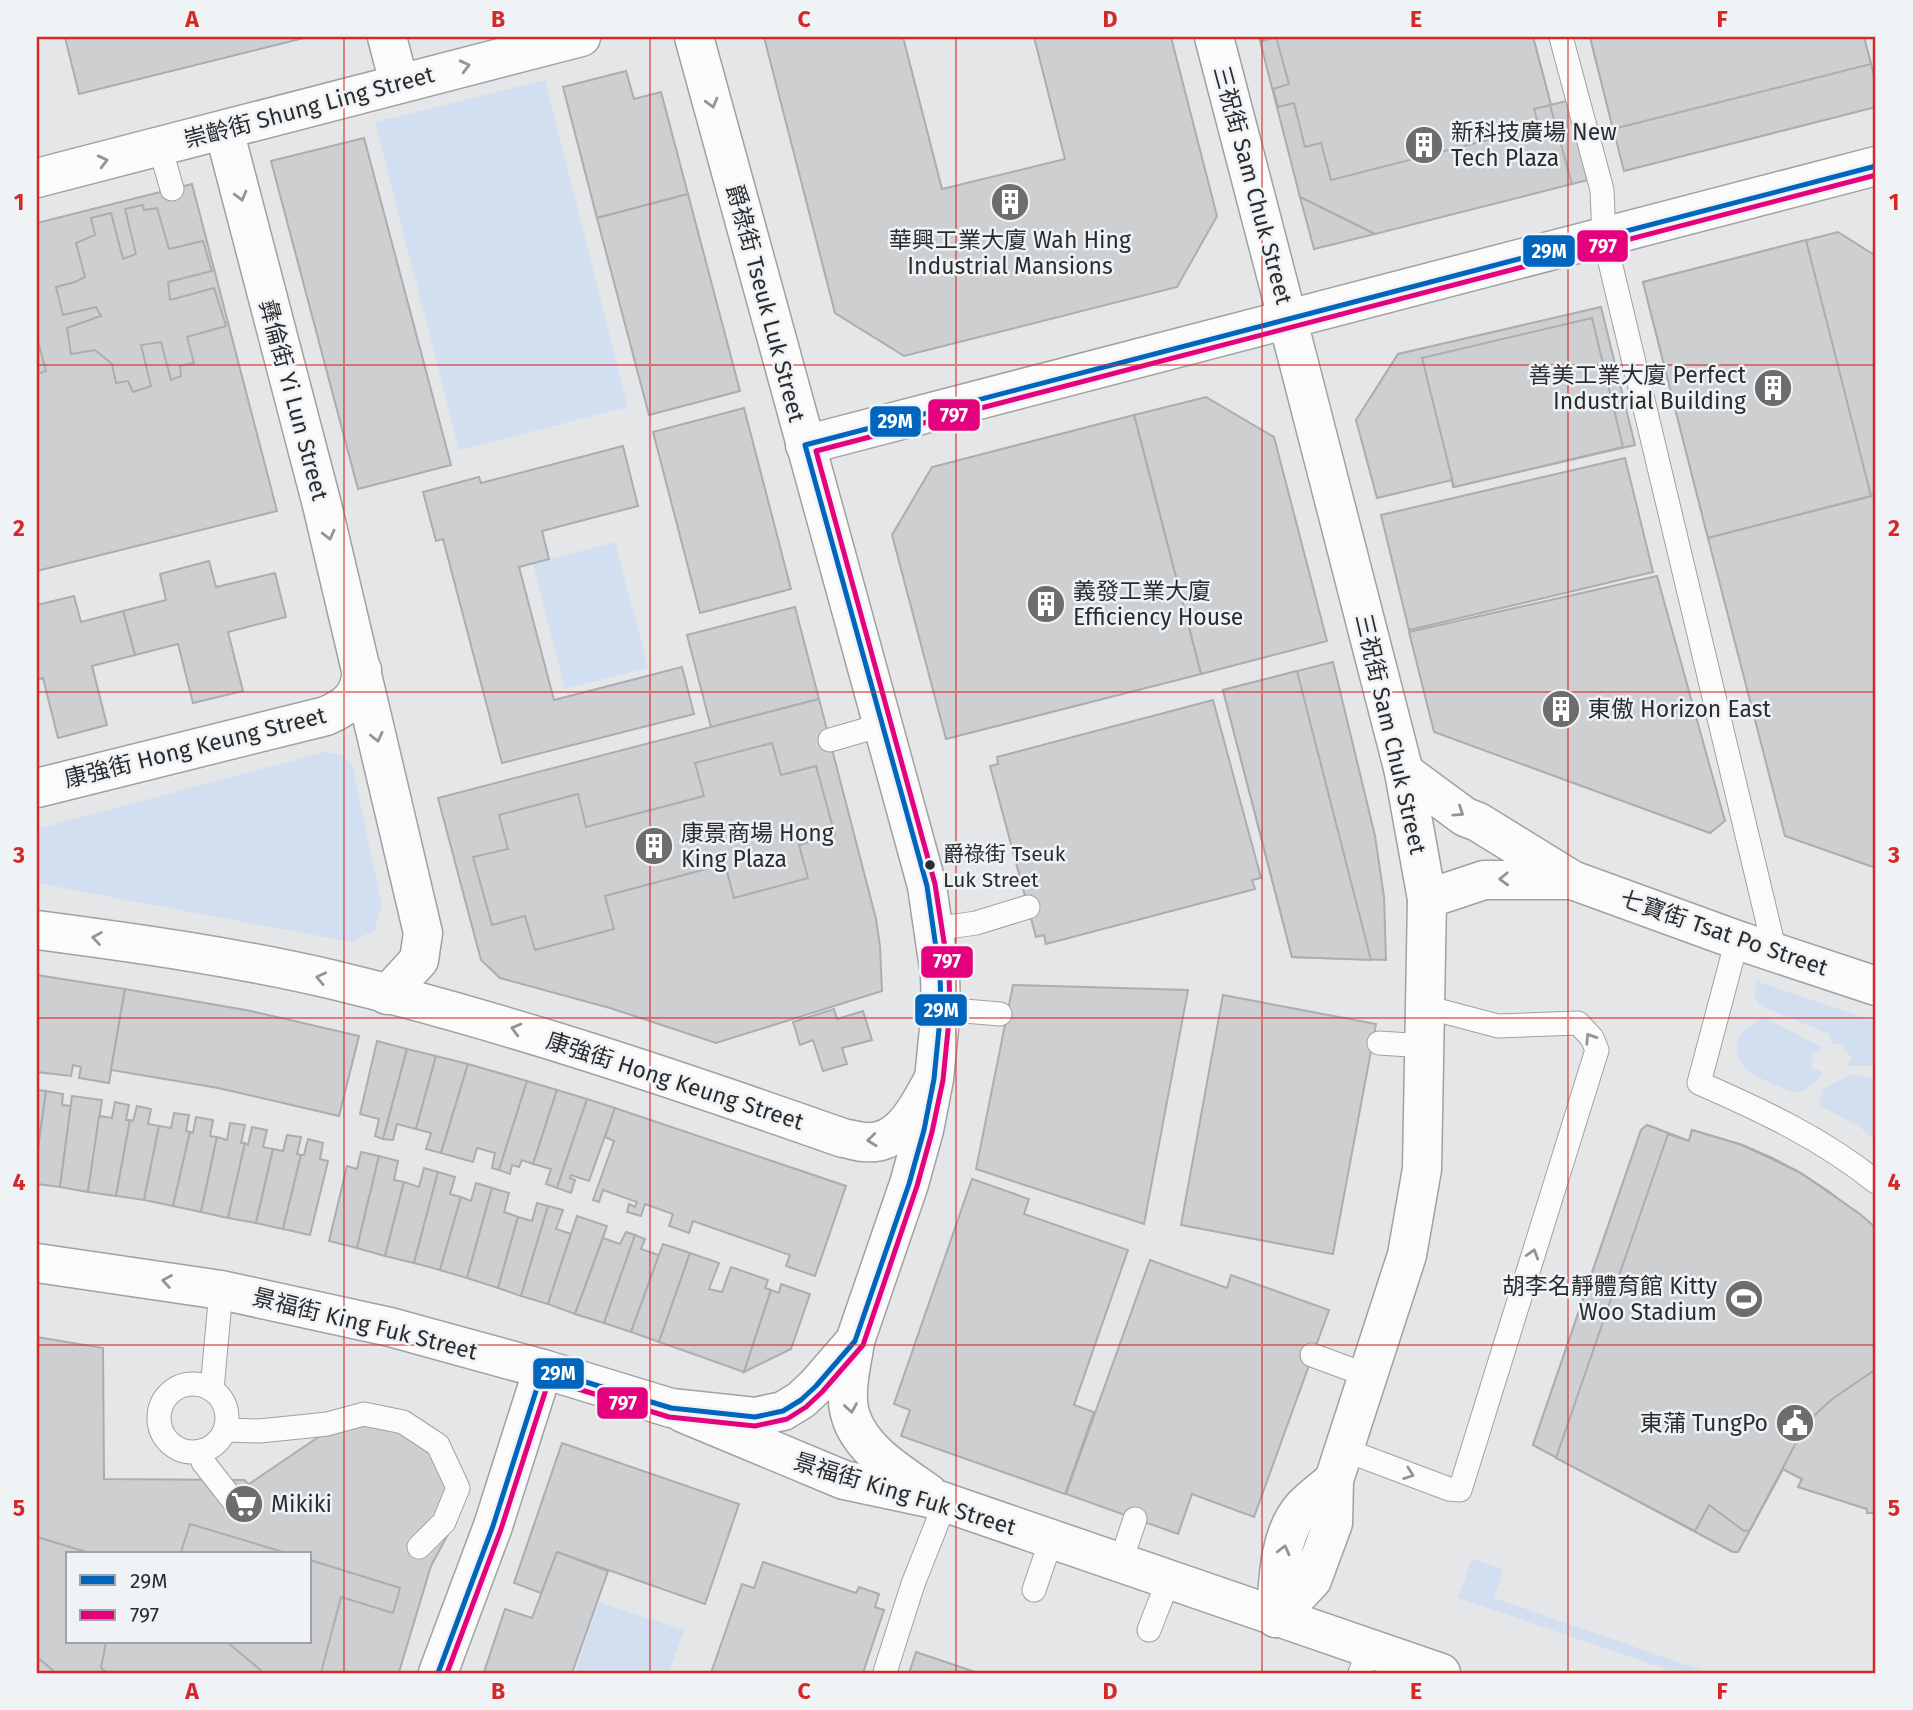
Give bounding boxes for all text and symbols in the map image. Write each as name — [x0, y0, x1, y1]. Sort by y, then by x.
text: A — [184, 5, 199, 33]
text: B — [491, 5, 505, 33]
text: C — [797, 5, 811, 33]
text: D — [1103, 5, 1118, 33]
text: E — [1410, 5, 1422, 33]
text: F — [1716, 5, 1728, 33]
street label: 崇齡街 Shung Ling Street — [181, 60, 438, 154]
one-way arrow — [459, 60, 471, 74]
street label: 三祝街 Sam Chuk Street — [1208, 63, 1299, 308]
one-way arrow — [704, 96, 718, 108]
place label: 新科技廣場 New Tech Plaza — [1451, 118, 1617, 172]
building icon: 新科技廣場 New Tech Plaza — [1403, 124, 1445, 166]
one-way arrow — [97, 155, 109, 169]
street label: 爵祿街 Tseuk Luk Street — [721, 181, 811, 426]
building icon: 華興工業大廈 Wah Hing Industrial Mansions — [989, 181, 1031, 223]
text: 1 — [14, 188, 24, 216]
text: 1 — [1889, 188, 1899, 216]
one-way arrow — [233, 190, 247, 202]
place label: 華興工業大廈 Wah Hing Industrial Mansions — [889, 226, 1131, 280]
line badge: 797 — [1576, 229, 1629, 263]
line badge: 29M — [1522, 234, 1576, 268]
text: 797 — [1589, 235, 1617, 258]
text: 29M — [1531, 240, 1567, 263]
street label: 彝倫街 Yi Lun Street — [254, 297, 334, 504]
place label: 善美工業大廈 Perfect Industrial Building — [1529, 361, 1747, 415]
building icon: 善美工業大廈 Perfect Industrial Building — [1752, 367, 1794, 409]
line badge: 797 — [927, 398, 981, 432]
text: 797 — [940, 404, 968, 427]
line badge: 29M — [869, 405, 922, 438]
text: 29M — [877, 410, 913, 433]
text: 2 — [13, 514, 25, 542]
text: 2 — [1888, 514, 1900, 542]
one-way arrow — [321, 529, 335, 541]
place label: 義發工業大廈 Efficiency House — [1073, 577, 1243, 631]
building icon: 義發工業大廈 Efficiency House — [1025, 583, 1067, 625]
street label: 三祝街 Sam Chuk Street — [1350, 611, 1432, 858]
building icon: 東傲 Horizon East — [1540, 688, 1582, 730]
place label: 東傲 Horizon East — [1588, 695, 1771, 723]
street label: 康強街 Hong Keung Street — [61, 701, 329, 793]
one-way arrow — [369, 731, 384, 743]
one-way arrow — [1451, 804, 1464, 816]
place label: 康景商場 Hong King Plaza — [681, 819, 834, 873]
building icon: 康景商場 Hong King Plaza — [633, 825, 675, 867]
text: 3 — [12, 841, 25, 869]
place label: 爵祿街 Tseuk Luk Street — [943, 841, 1066, 893]
text: 3 — [1887, 841, 1900, 869]
marker: 爵祿街 Tseuk Luk Street — [923, 858, 937, 872]
one-way arrow — [1498, 871, 1508, 887]
street label: 七寶街 Tsat Po Street — [1616, 884, 1832, 982]
one-way arrow — [91, 931, 103, 946]
line badge: 797 — [920, 945, 974, 979]
text: 797 — [933, 950, 961, 973]
one-way arrow — [315, 971, 327, 986]
line badge: 29M — [914, 993, 968, 1027]
text: 29M — [923, 999, 959, 1022]
one-way arrow — [510, 1023, 522, 1038]
street label: 康強街 Hong Keung Street — [543, 1026, 808, 1136]
one-way arrow — [1585, 1033, 1598, 1046]
one-way arrow — [866, 1132, 877, 1147]
text: 4 — [13, 1168, 26, 1196]
text: 4 — [1888, 1168, 1901, 1196]
one-way arrow — [1525, 1248, 1540, 1260]
place label: 胡李名靜體育館 Kitty Woo Stadium — [1502, 1272, 1718, 1326]
one-way arrow — [161, 1274, 173, 1289]
sports icon: 胡李名靜體育館 Kitty Woo Stadium — [1723, 1278, 1765, 1320]
street label: 景福街 King Fuk Street — [250, 1283, 481, 1366]
line badge: 29M — [532, 1357, 585, 1390]
text: 29M — [540, 1362, 576, 1385]
line badge: 797 — [596, 1386, 649, 1420]
text: 797 — [609, 1392, 637, 1415]
one-way arrow — [843, 1402, 858, 1414]
public building icon: 東蒲 TungPo — [1774, 1402, 1816, 1444]
place label: 東蒲 TungPo — [1640, 1409, 1768, 1437]
street label: 景福街 King Fuk Street — [791, 1447, 1020, 1541]
one-way arrow — [1402, 1466, 1414, 1480]
supermarket icon: Mikiki — [223, 1483, 265, 1525]
place label: Mikiki — [271, 1490, 332, 1518]
text: 5 — [13, 1494, 25, 1522]
text: 5 — [1888, 1494, 1900, 1522]
one-way arrow — [1276, 1545, 1290, 1557]
legend — [66, 1552, 312, 1644]
text: 29M — [130, 1568, 168, 1594]
text: 797 — [130, 1602, 159, 1628]
text: A — [184, 1677, 199, 1705]
text: B — [491, 1677, 505, 1705]
text: C — [797, 1677, 811, 1705]
text: D — [1103, 1677, 1118, 1705]
text: E — [1410, 1677, 1422, 1705]
text: F — [1716, 1677, 1728, 1705]

